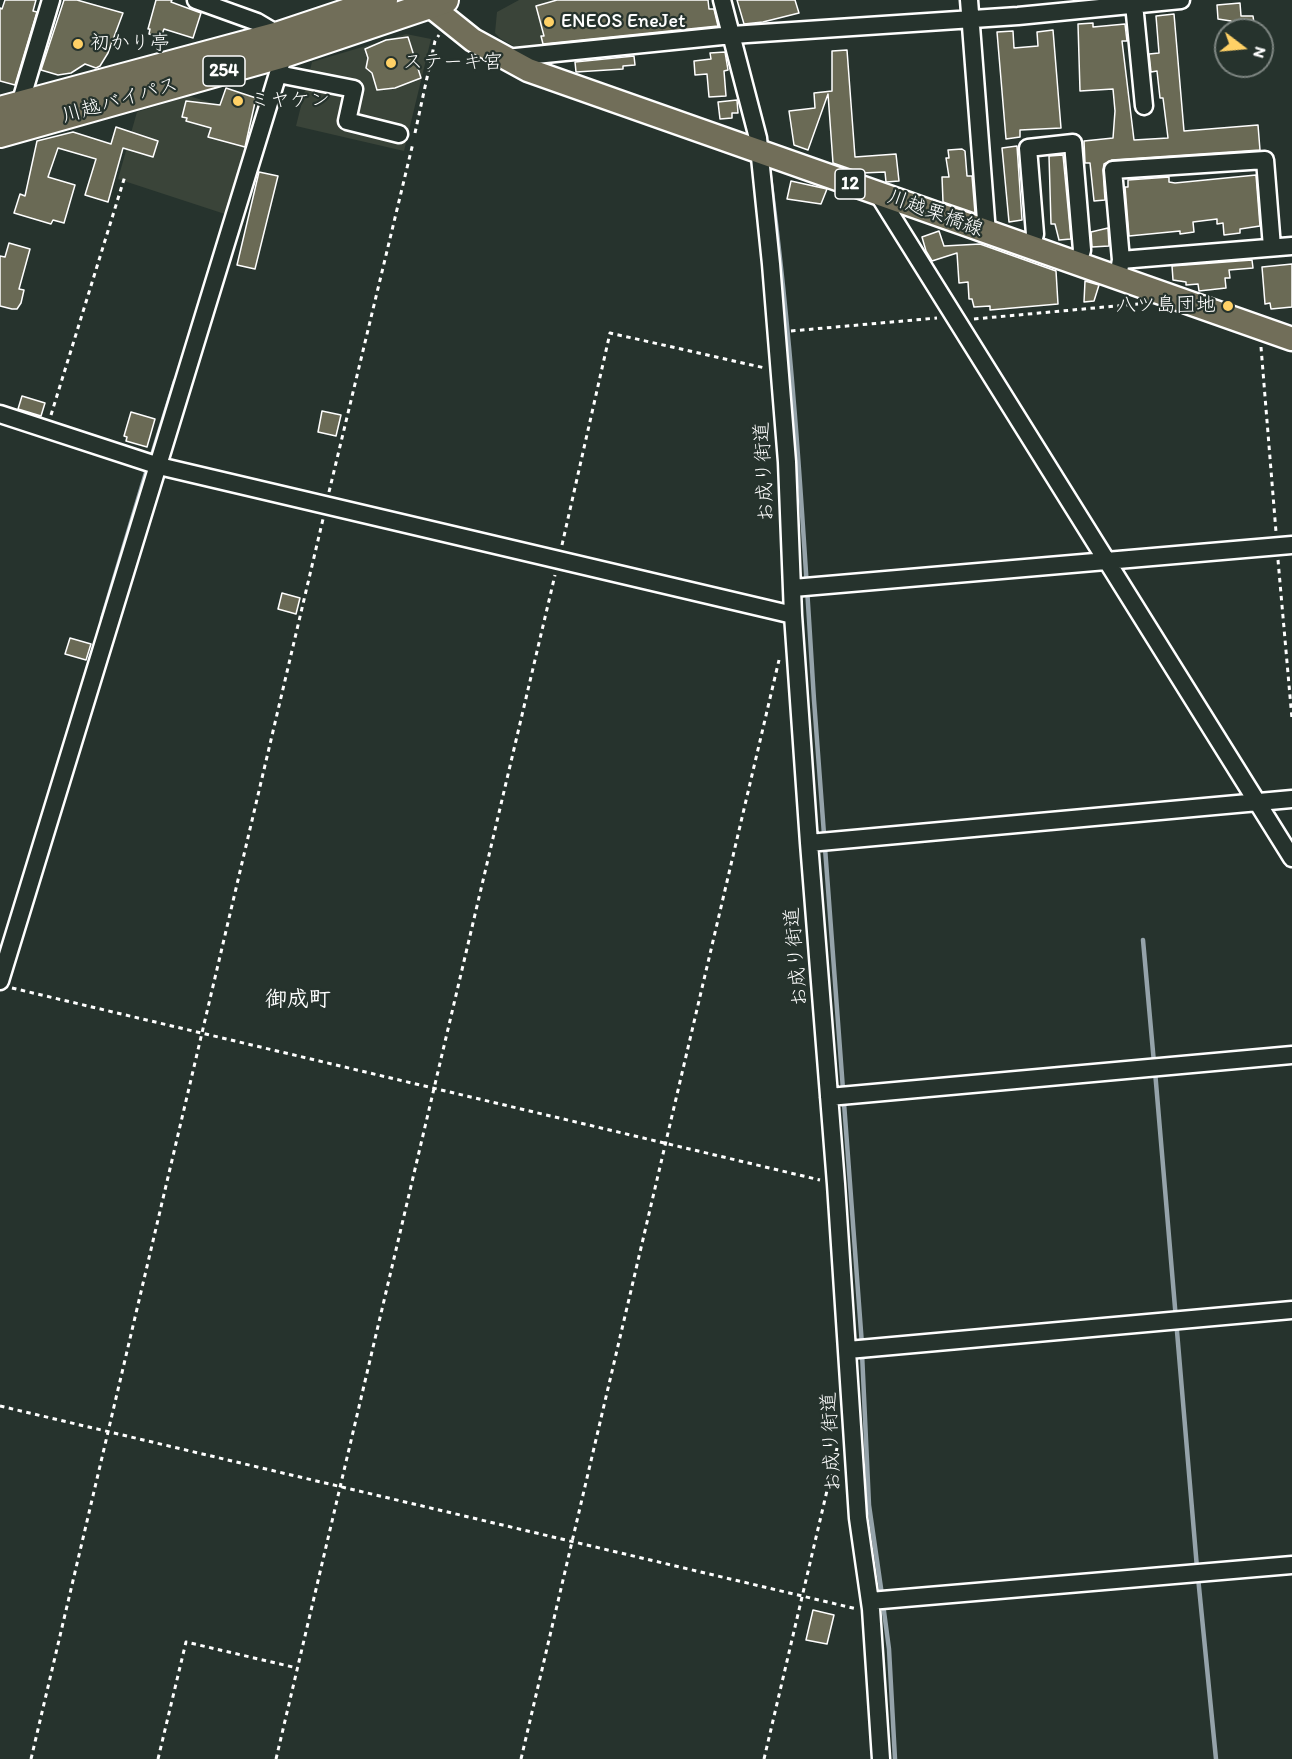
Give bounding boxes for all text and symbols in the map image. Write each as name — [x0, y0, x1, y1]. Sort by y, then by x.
place label: ENEOS EneJet — [561, 10, 685, 34]
marker: ENEOS EneJet — [542, 15, 556, 29]
north arrow — [1214, 18, 1274, 78]
place label: 初かり亭 — [90, 32, 170, 56]
marker: 初かり亭 — [71, 37, 85, 51]
text: N — [1249, 45, 1270, 60]
place label: ステーキ宮 — [403, 51, 503, 75]
road number: 254 — [203, 56, 245, 86]
marker: ステーキ宮 — [384, 56, 398, 70]
street label: 川越バイパス — [59, 73, 181, 129]
place label: ミヤケン — [250, 89, 330, 113]
marker: ミヤケン — [231, 94, 245, 108]
road number: 12 — [835, 169, 865, 199]
street label: 川越栗橋線 — [884, 186, 986, 242]
place label: 八ツ島団地 — [1116, 294, 1216, 318]
marker: 八ツ島団地 — [1221, 299, 1235, 313]
street label: お成り街道 — [750, 421, 780, 523]
street label: お成り街道 — [781, 906, 813, 1008]
district label: 御成町 — [265, 987, 331, 1013]
street label: お成り街道 — [817, 1391, 847, 1493]

